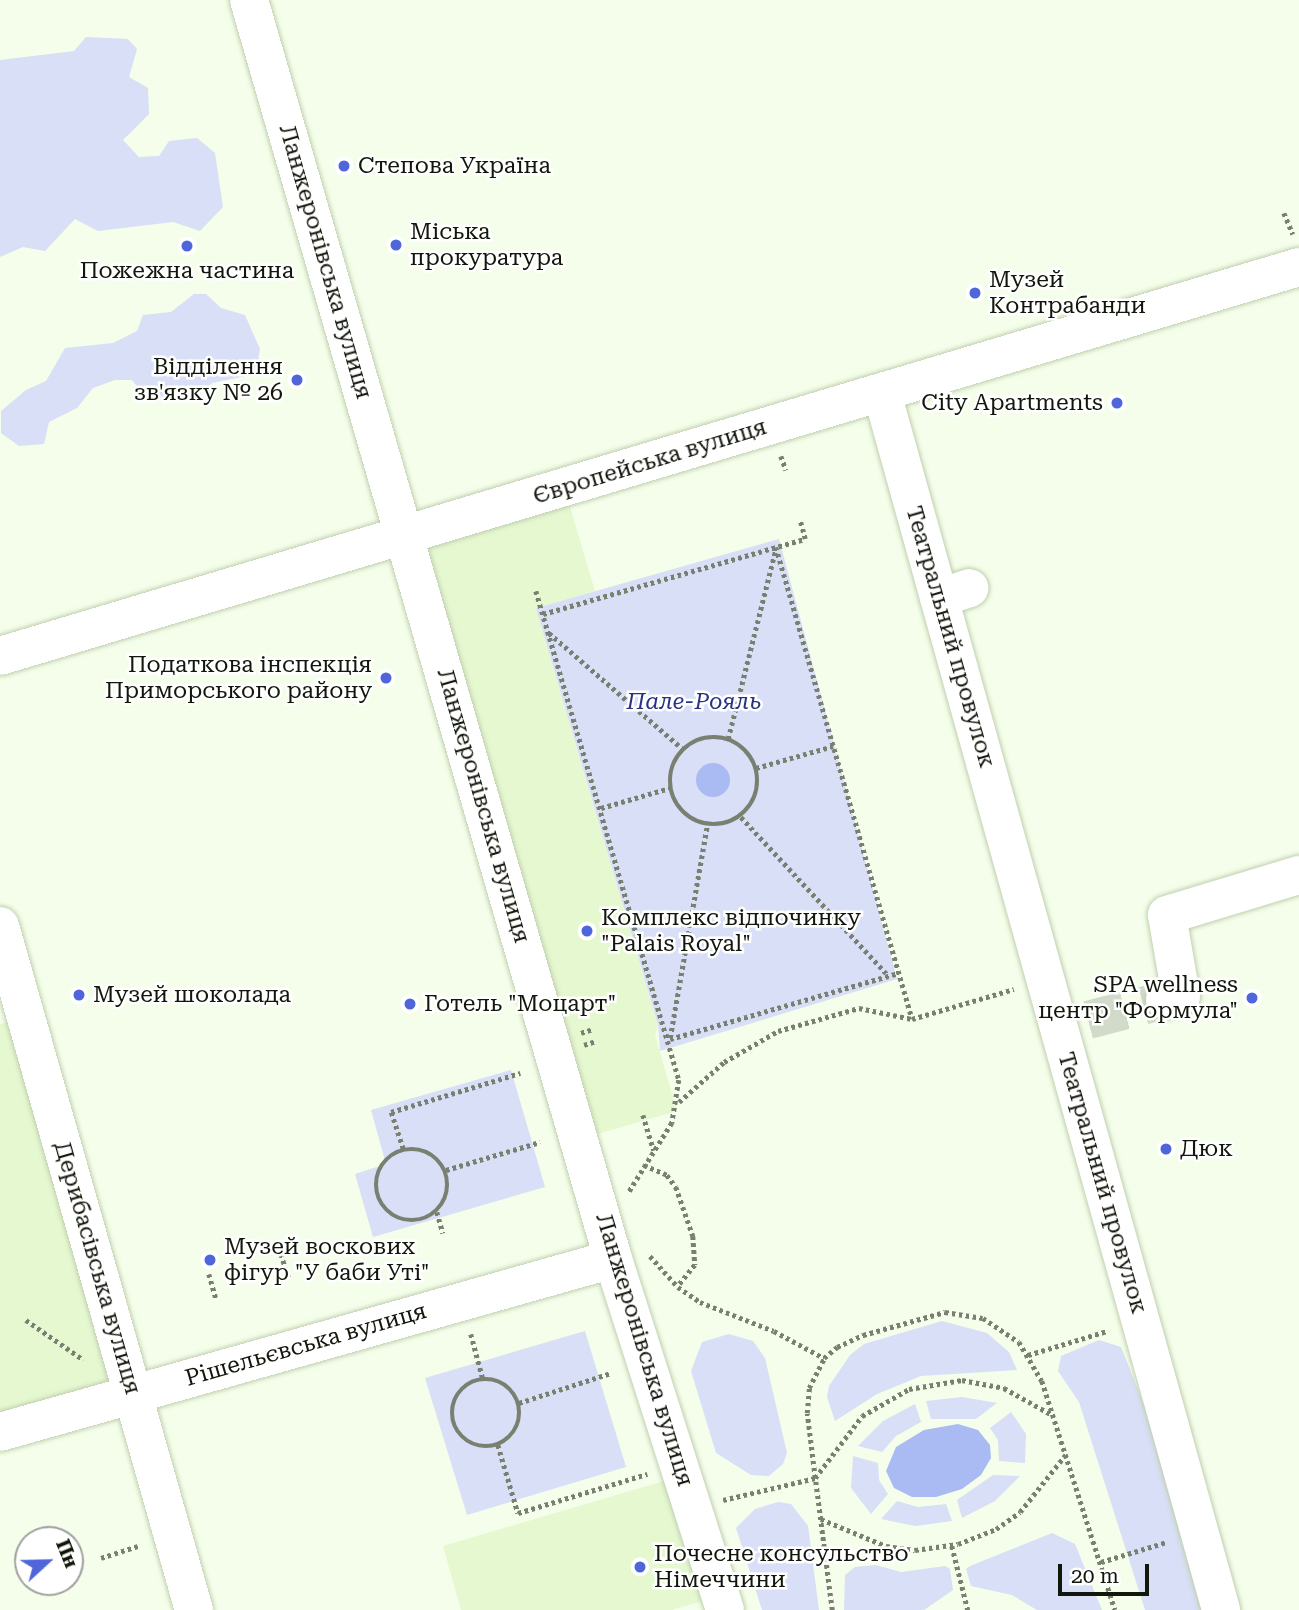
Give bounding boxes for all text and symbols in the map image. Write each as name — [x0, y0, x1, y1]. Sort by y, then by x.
street label: Ланжеронівська вулиця — [273, 122, 377, 402]
place label: Степова Україна — [358, 152, 551, 180]
marker: Степова Україна — [336, 158, 352, 174]
place label: Міська прокуратура — [410, 218, 563, 272]
marker: Міська прокуратура — [388, 237, 404, 253]
marker: Пожежна частина — [179, 238, 195, 254]
place label: Пожежна частина — [80, 257, 294, 285]
place label: Музей Контрабанди — [989, 266, 1146, 320]
marker: Музей Контрабанди — [967, 285, 983, 301]
place label: Відділення зв'язку № 26 — [134, 353, 283, 407]
marker: Відділення зв'язку № 26 — [289, 372, 305, 388]
place label: City Apartments — [921, 389, 1103, 417]
marker: City Apartments — [1109, 395, 1125, 411]
street label: Європейська вулиця — [530, 413, 770, 511]
street label: Театральний провулок — [899, 503, 1001, 771]
place label: Податкова інспекція Приморського району — [105, 651, 372, 705]
street label: Ланжеронівська вулиця — [431, 666, 535, 946]
marker: Податкова інспекція Приморського району — [378, 670, 394, 686]
park label: Пале-Рояль — [627, 688, 761, 716]
place label: Комплекс відпочинку "Palais Royal" — [601, 904, 861, 958]
marker: Комплекс відпочинку "Palais Royal" — [579, 923, 595, 939]
place label: SPA wellness центр "Формула" — [1038, 971, 1238, 1025]
place label: Музей шоколада — [93, 981, 291, 1009]
marker: Музей шоколада — [71, 987, 87, 1003]
place label: Готель "Моцарт" — [424, 990, 616, 1018]
marker: SPA wellness центр "Формула" — [1244, 990, 1260, 1006]
marker: Готель "Моцарт" — [402, 996, 418, 1012]
street label: Театральний провулок — [1051, 1049, 1153, 1317]
place label: Дюк — [1180, 1135, 1233, 1163]
street label: Дерибасівська вулиця — [48, 1138, 146, 1398]
marker: Дюк — [1158, 1141, 1174, 1157]
street label: Ланжеронівська вулиця — [589, 1210, 699, 1490]
place label: Музей воскових фігур "У баби Уті" — [224, 1233, 429, 1287]
marker: Музей воскових фігур "У баби Уті" — [202, 1252, 218, 1268]
street label: Рішельєвська вулиця — [182, 1297, 430, 1393]
north arrow — [14, 1526, 84, 1596]
text: Пн — [51, 1536, 83, 1571]
place label: Почесне консульство Німеччини — [654, 1540, 909, 1594]
scale bar — [1061, 1550, 1152, 1594]
marker: Почесне консульство Німеччини — [632, 1559, 648, 1575]
text: 20 m — [1071, 1564, 1119, 1588]

